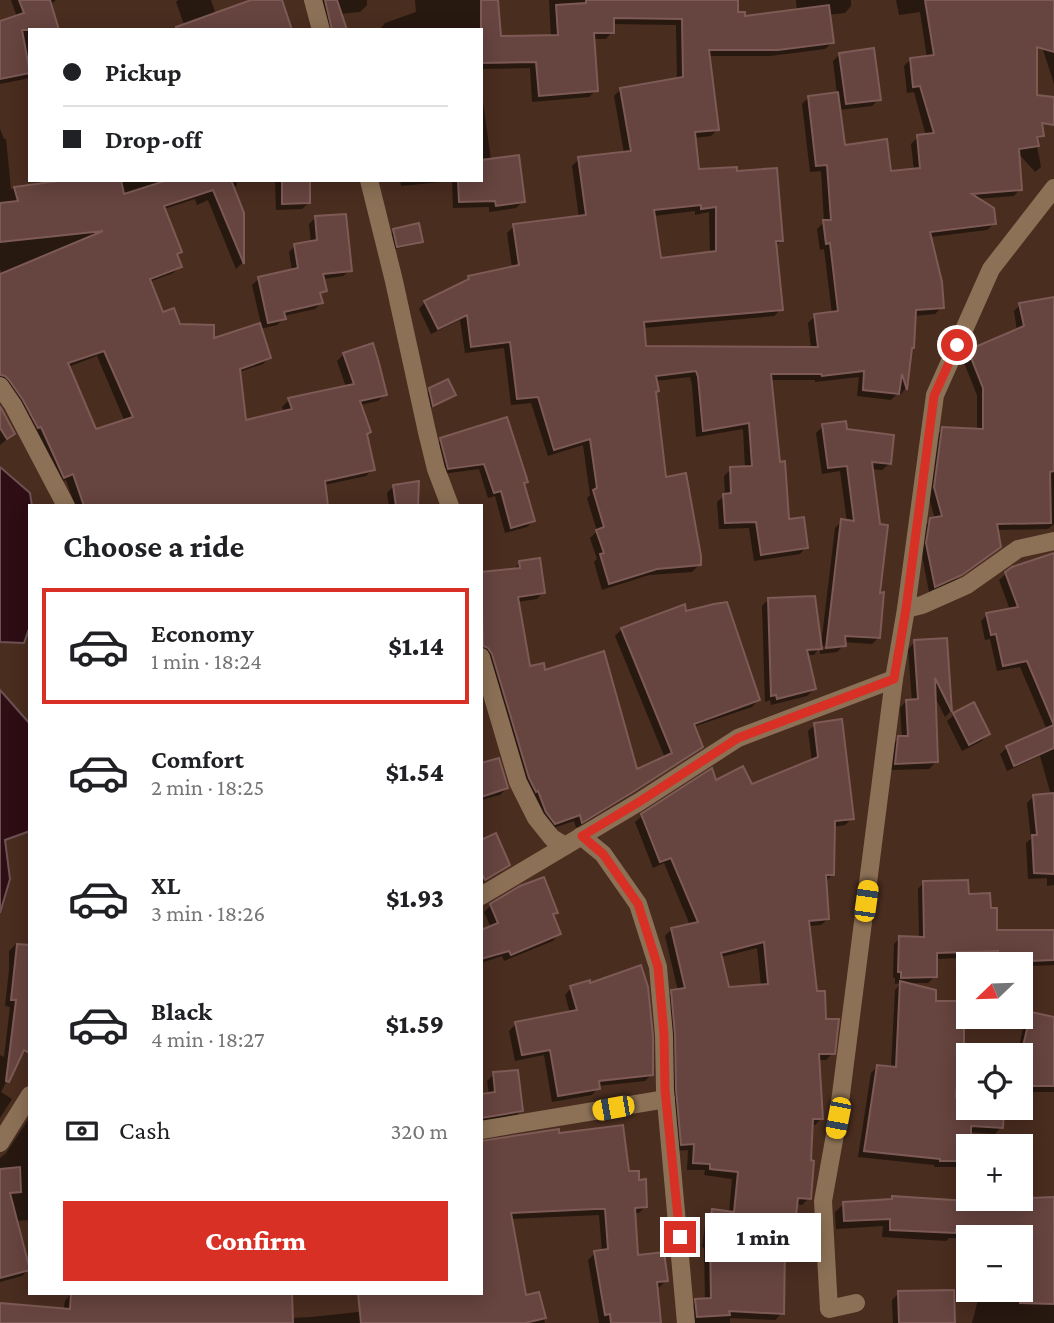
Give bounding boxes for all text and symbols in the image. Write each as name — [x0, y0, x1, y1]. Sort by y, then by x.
text: Pickup — [105, 58, 182, 87]
text: Drop-off — [105, 125, 202, 154]
route start — [941, 329, 973, 361]
text: Choose a ride — [63, 528, 244, 564]
icon: car — [67, 615, 130, 678]
text: Economy — [151, 619, 254, 648]
text: $1.14 — [388, 632, 444, 661]
text: 1 min · 18:24 — [151, 648, 262, 674]
icon: car — [67, 741, 130, 804]
text: Comfort — [151, 745, 244, 774]
text: $1.54 — [385, 758, 444, 787]
text: 2 min · 18:25 — [151, 774, 264, 800]
icon: car — [67, 867, 130, 930]
text: XL — [151, 871, 180, 900]
car — [853, 879, 880, 923]
text: $1.93 — [386, 884, 444, 913]
text: 3 min · 18:26 — [151, 900, 265, 926]
north arrow — [956, 952, 1032, 1029]
map controls — [956, 952, 1033, 1302]
icon: car — [67, 993, 130, 1056]
text: Black — [151, 997, 212, 1026]
text: $1.59 — [385, 1010, 444, 1039]
text: 4 min · 18:27 — [151, 1026, 265, 1052]
button: locate — [956, 1043, 1033, 1120]
car — [591, 1094, 636, 1122]
car — [824, 1095, 853, 1141]
icon: cash — [63, 1112, 101, 1150]
text: Cash — [119, 1116, 170, 1145]
text: 320 m — [390, 1118, 448, 1144]
button: + — [956, 1134, 1033, 1211]
button: Confirm — [63, 1201, 448, 1281]
callout: 1 min — [704, 1212, 820, 1262]
route end — [664, 1221, 696, 1253]
text: 1 min — [736, 1224, 790, 1250]
button: − — [956, 1225, 1033, 1302]

